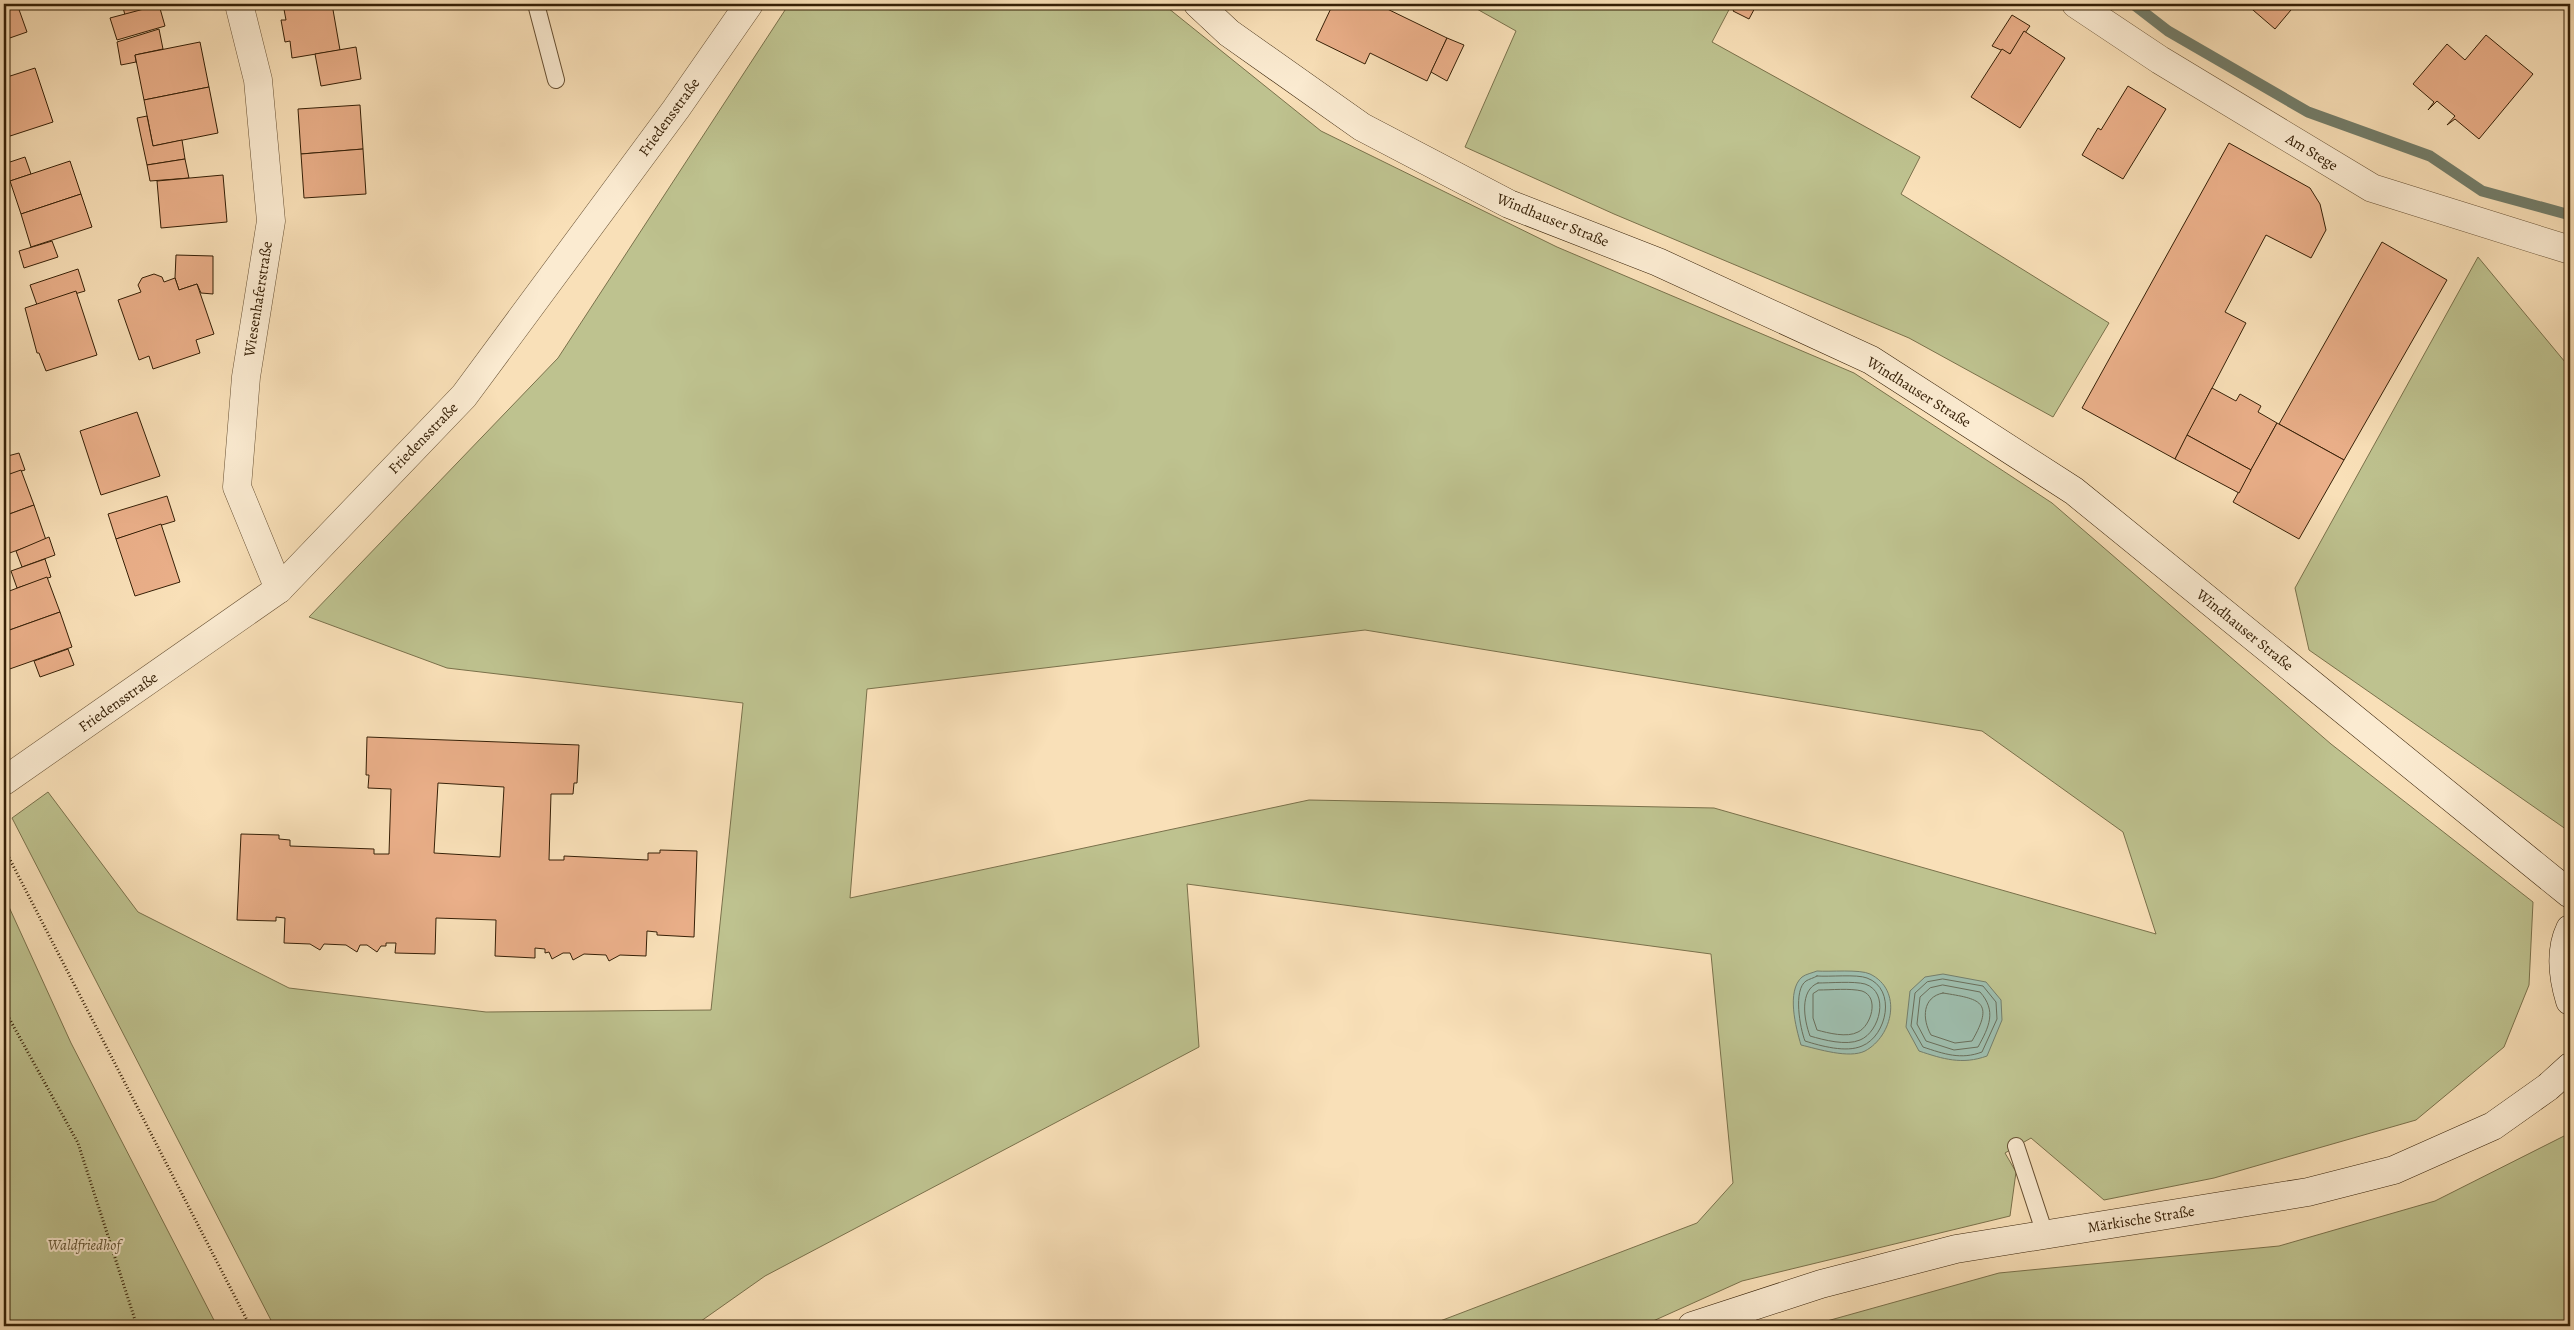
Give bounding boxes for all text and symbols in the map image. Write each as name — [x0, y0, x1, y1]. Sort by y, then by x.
street label: Friedensstraße — [634, 74, 704, 160]
street label: Am Stege — [2281, 128, 2342, 176]
street label: Windhauser Straße — [1493, 188, 1612, 252]
street label: Wiesenhaferstraße — [239, 240, 277, 359]
street label: Windhauser Straße — [1862, 351, 1975, 432]
street label: Friedensstraße — [384, 398, 462, 478]
street label: Windhauser Straße — [2191, 584, 2298, 676]
street label: Friedensstraße — [74, 667, 162, 737]
street label: Märkische Straße — [2086, 1201, 2196, 1237]
park label: Waldfriedhof — [48, 1235, 123, 1255]

